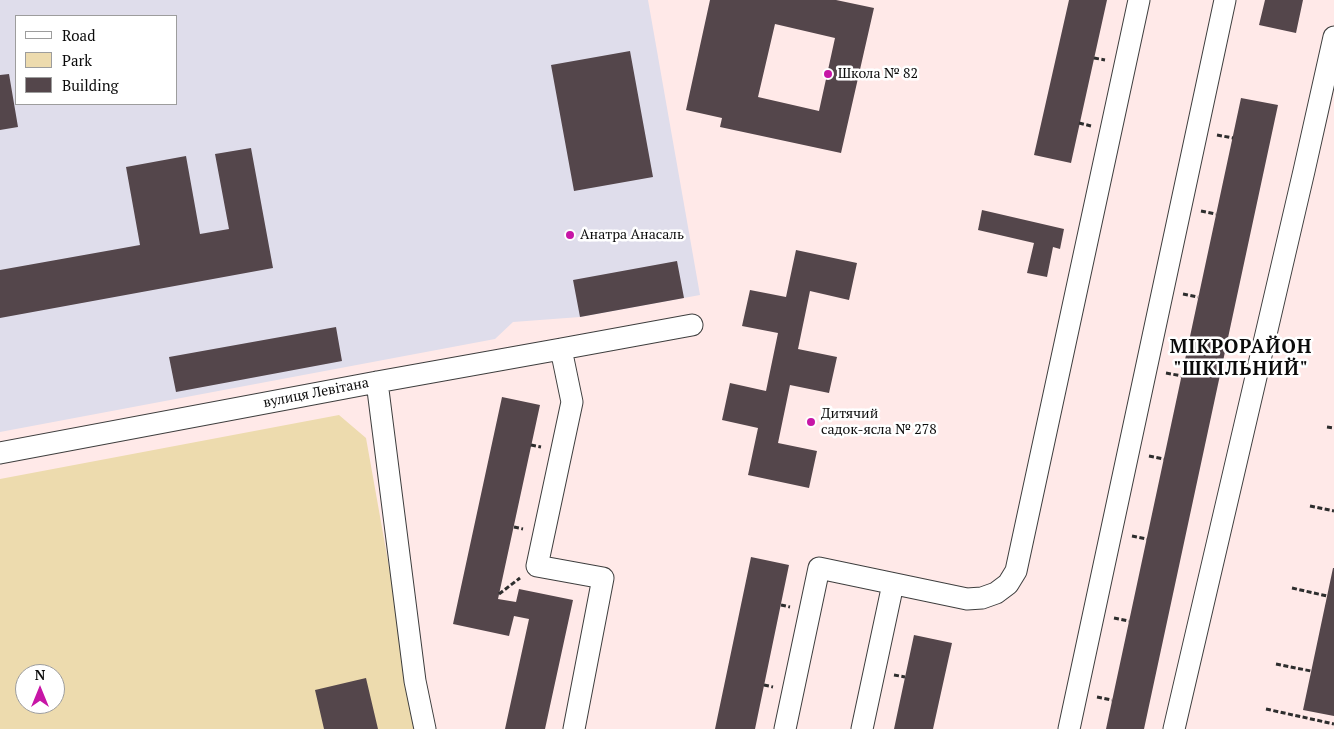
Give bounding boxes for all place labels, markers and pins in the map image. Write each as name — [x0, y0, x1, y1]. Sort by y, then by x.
place label: Школа № 82 — [838, 66, 918, 82]
marker: Школа № 82 — [822, 68, 834, 80]
place label: Анатра Анасаль — [580, 227, 684, 243]
marker: Анатра Анасаль — [564, 229, 576, 241]
place label: Дитячий садок-ясла № 278 — [821, 406, 937, 438]
marker: Дитячий садок-ясла № 278 — [805, 416, 817, 428]

